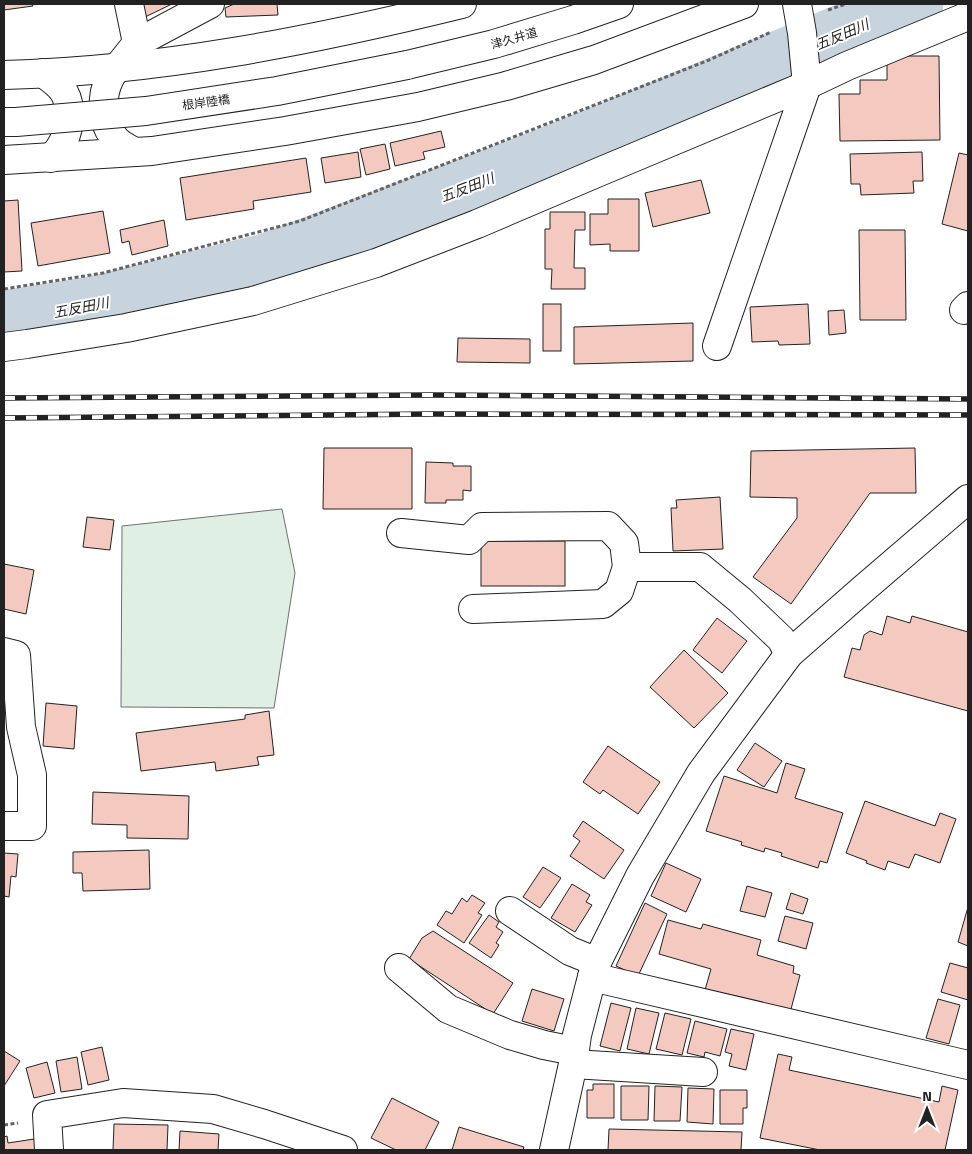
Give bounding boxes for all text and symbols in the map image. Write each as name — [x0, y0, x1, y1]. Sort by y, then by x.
water label: 五反田川 — [812, 13, 874, 55]
street label: 津久井道 — [488, 22, 540, 54]
street label: 根岸陸橋 — [181, 89, 231, 115]
water label: 五反田川 — [437, 166, 499, 207]
water label: 五反田川 — [52, 291, 112, 323]
north arrow — [902, 1084, 952, 1134]
text: N — [922, 1085, 932, 1106]

